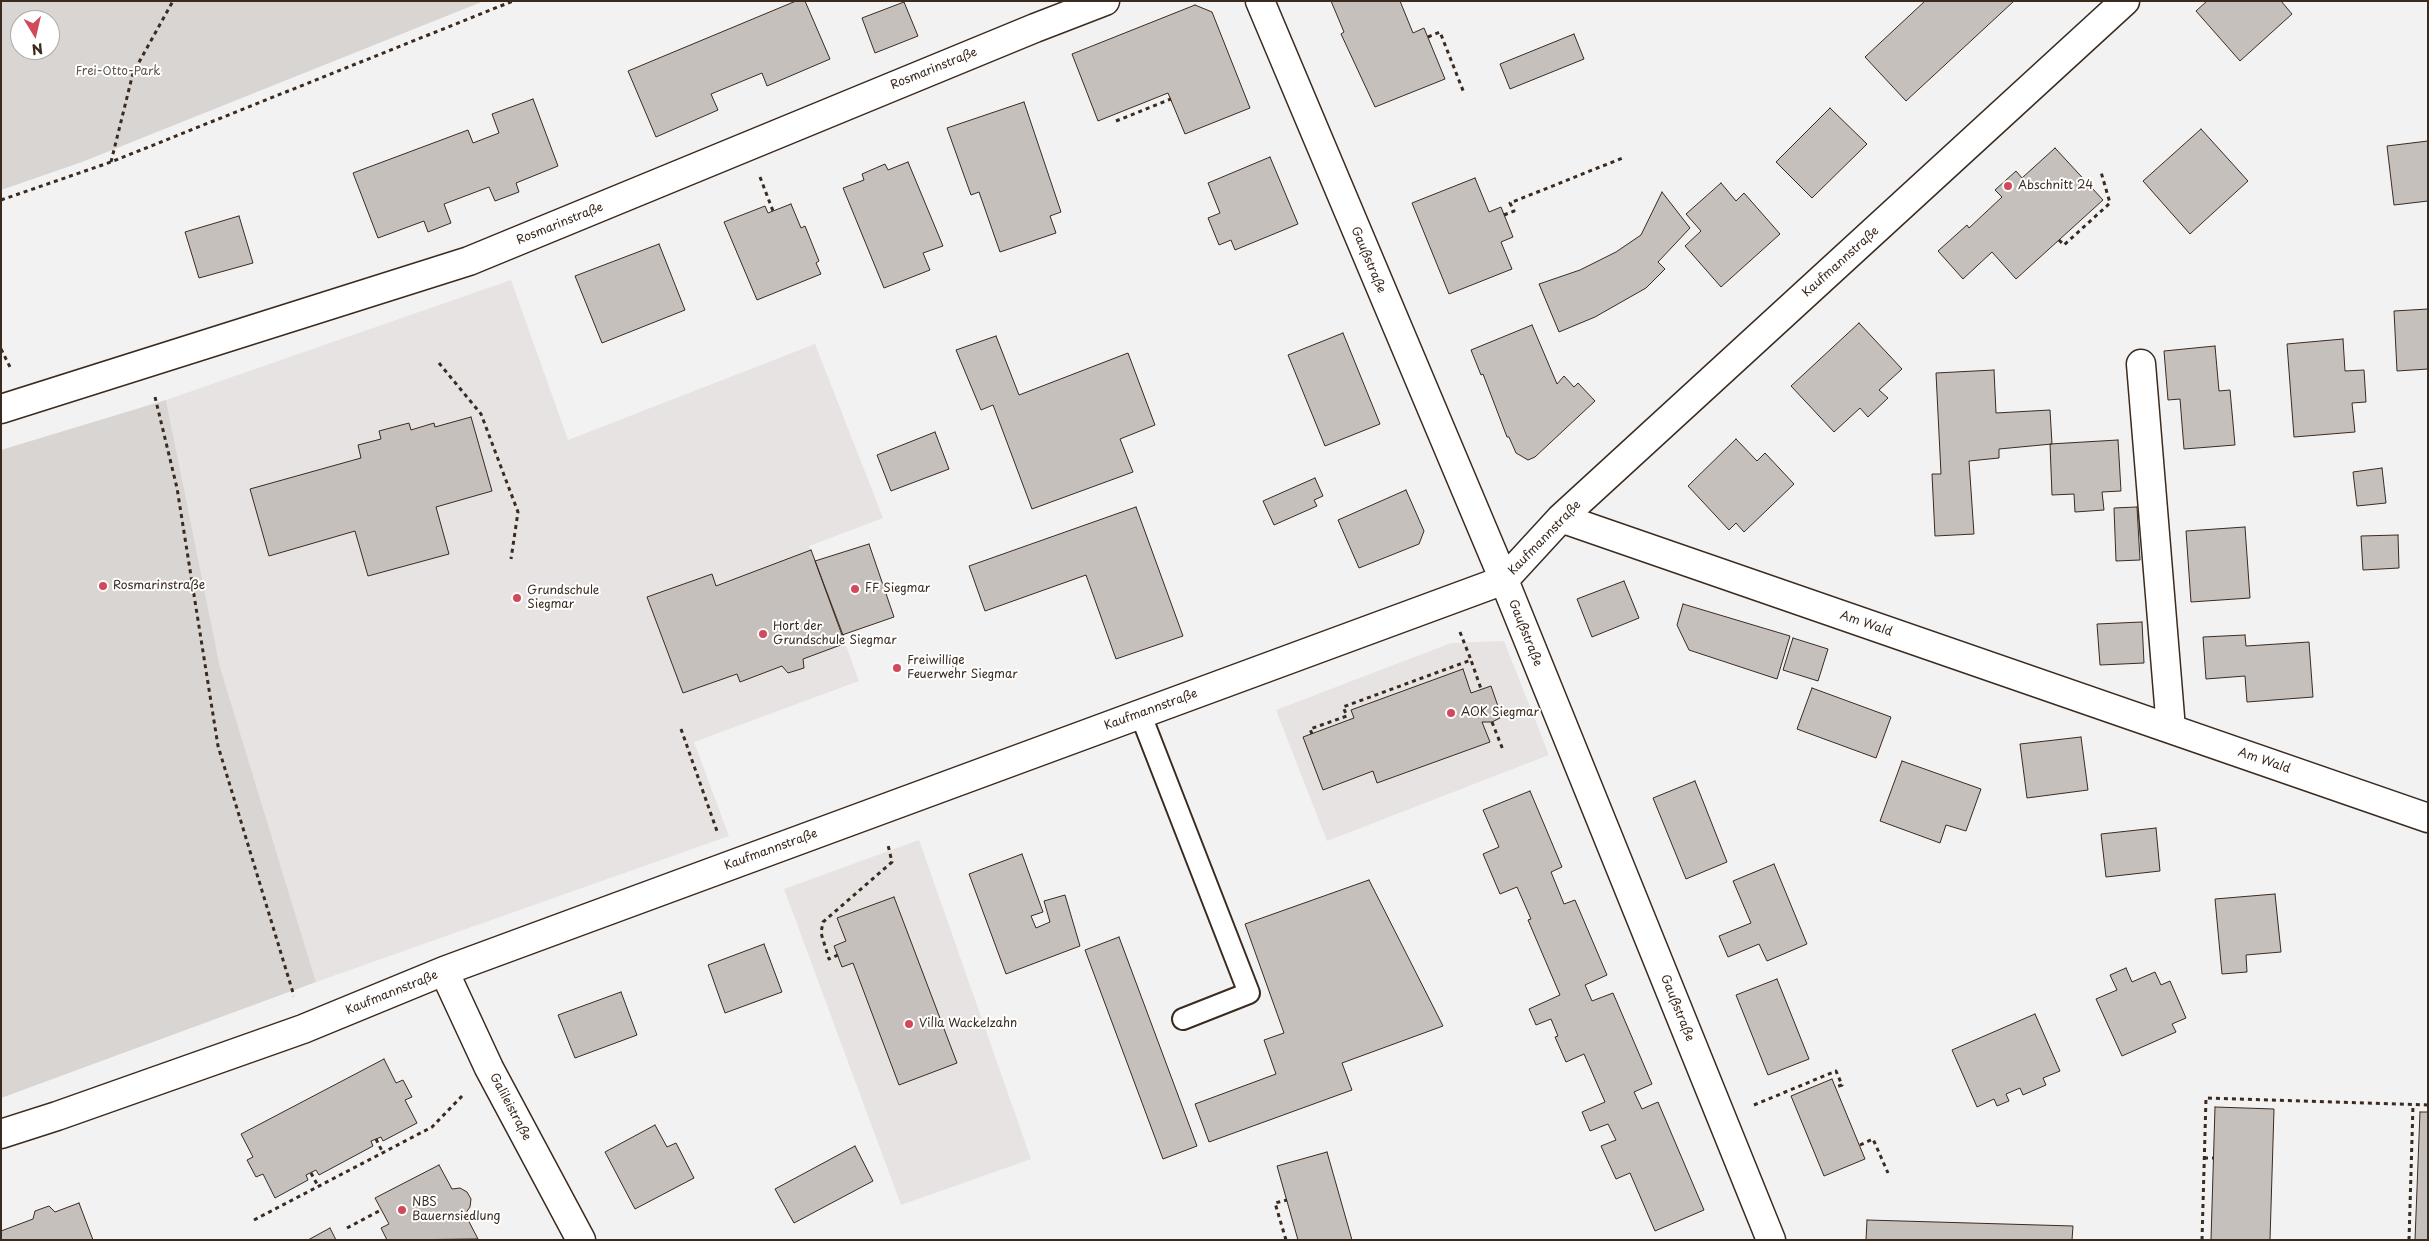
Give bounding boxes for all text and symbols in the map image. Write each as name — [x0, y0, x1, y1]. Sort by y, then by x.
north arrow — [10, 10, 60, 60]
text: N — [30, 38, 44, 61]
street label: Rosmarinstraße — [889, 45, 979, 93]
park label: Frei-Otto-Park — [75, 65, 161, 79]
place label: Abschnitt 24 — [2018, 179, 2093, 193]
marker: Abschnitt 24 — [2002, 180, 2014, 192]
street label: Rosmarinstraße — [515, 200, 605, 248]
street label: Kaufmannstraße — [1800, 224, 1882, 300]
street label: Gaußstraße — [1348, 225, 1388, 295]
street label: Kaufmannstraße — [1506, 498, 1584, 578]
place label: Rosmarinstraße — [113, 579, 205, 593]
marker: Rosmarinstraße — [97, 580, 109, 592]
place label: FF Siegmar — [865, 582, 930, 596]
marker: FF Siegmar — [849, 583, 861, 595]
place label: Grundschule Siegmar — [527, 584, 599, 612]
marker: Grundschule Siegmar — [511, 592, 523, 604]
street label: Gaußstraße — [1505, 597, 1545, 669]
street label: Am Wald — [1838, 608, 1894, 640]
place label: Hort der Grundschule Siegmar — [773, 620, 897, 648]
marker: Hort der Grundschule Siegmar — [757, 628, 769, 640]
place label: Freiwillige Feuerwehr Siegmar — [907, 654, 1018, 682]
marker: Freiwillige Feuerwehr Siegmar — [891, 662, 903, 674]
street label: Kaufmannstraße — [1103, 686, 1199, 734]
place label: AOK Siegmar — [1461, 706, 1539, 720]
marker: AOK Siegmar — [1445, 707, 1457, 719]
street label: Am Wald — [2236, 745, 2292, 777]
street label: Kaufmannstraße — [723, 826, 819, 874]
street label: Kaufmannstraße — [344, 968, 440, 1018]
street label: Gaußstraße — [1657, 972, 1697, 1044]
place label: Villa Wackelzahn — [919, 1017, 1017, 1031]
marker: Villa Wackelzahn — [903, 1018, 915, 1030]
street label: Galileistraße — [486, 1071, 534, 1143]
place label: NBS Bauernsiedlung — [412, 1196, 500, 1224]
marker: NBS Bauernsiedlung — [396, 1204, 408, 1216]

